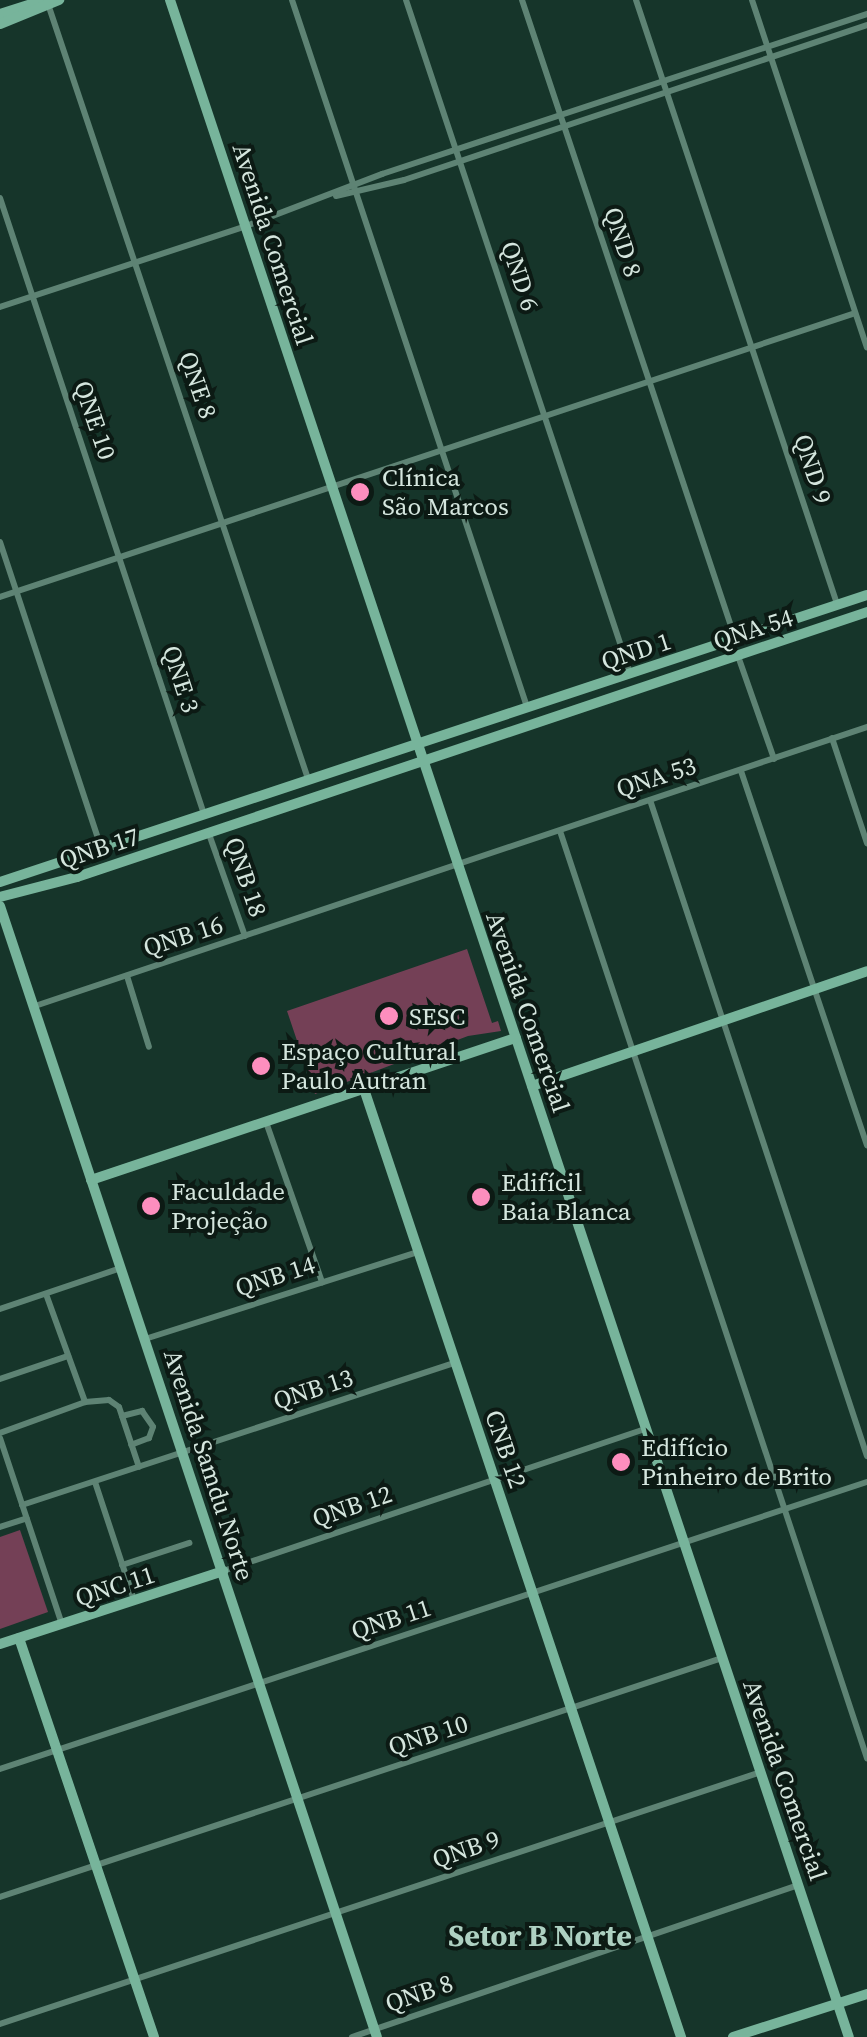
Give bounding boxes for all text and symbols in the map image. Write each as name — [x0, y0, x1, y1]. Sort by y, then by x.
street label: Avenida Comercial — [226, 140, 320, 348]
street label: QND 8 — [598, 203, 648, 281]
street label: QND 6 — [495, 237, 545, 315]
street label: QNE 8 — [173, 348, 223, 422]
street label: QNE 10 — [68, 377, 122, 463]
street label: QND 9 — [788, 430, 838, 508]
place label: Clínica São Marcos — [382, 463, 509, 522]
marker: Clínica São Marcos — [347, 479, 373, 505]
street label: QNA 54 — [709, 602, 797, 656]
street label: QND 1 — [597, 626, 675, 676]
street label: QNE 3 — [156, 642, 206, 716]
street label: QNA 53 — [612, 750, 700, 804]
street label: QNB 17 — [55, 821, 143, 875]
street label: QNB 18 — [218, 833, 274, 921]
street label: Avenida Comercial — [480, 908, 576, 1116]
street label: QNB 16 — [139, 909, 227, 963]
place label: SESC — [409, 1001, 465, 1031]
marker: SESC — [378, 1005, 400, 1027]
place label: Espaço Cultural Paulo Autran — [281, 1037, 456, 1096]
marker: Espaço Cultural Paulo Autran — [250, 1055, 272, 1077]
place label: Edifícil Baia Blanca — [501, 1168, 631, 1227]
place label: Faculdade Projeção — [171, 1177, 285, 1236]
marker: Edifícil Baia Blanca — [470, 1186, 492, 1208]
marker: Faculdade Projeção — [140, 1195, 162, 1217]
street label: QNB 14 — [231, 1249, 319, 1303]
street label: Avenida Samdu Norte — [157, 1346, 261, 1584]
street label: QNB 13 — [269, 1362, 357, 1416]
street label: CNB 12 — [479, 1406, 533, 1492]
place label: Edifício Pinheiro de Brito — [641, 1433, 832, 1492]
marker: Edifício Pinheiro de Brito — [610, 1451, 632, 1473]
street label: QNB 12 — [308, 1478, 396, 1534]
street label: QNC 11 — [72, 1559, 158, 1613]
street label: QNB 11 — [347, 1592, 435, 1646]
street label: Avenida Comercial — [737, 1676, 833, 1884]
street label: QNB 10 — [384, 1708, 472, 1762]
street label: QNB 9 — [428, 1824, 504, 1874]
district label: Setor B Norte — [448, 1918, 632, 1954]
street label: QNB 8 — [381, 1968, 457, 2018]

